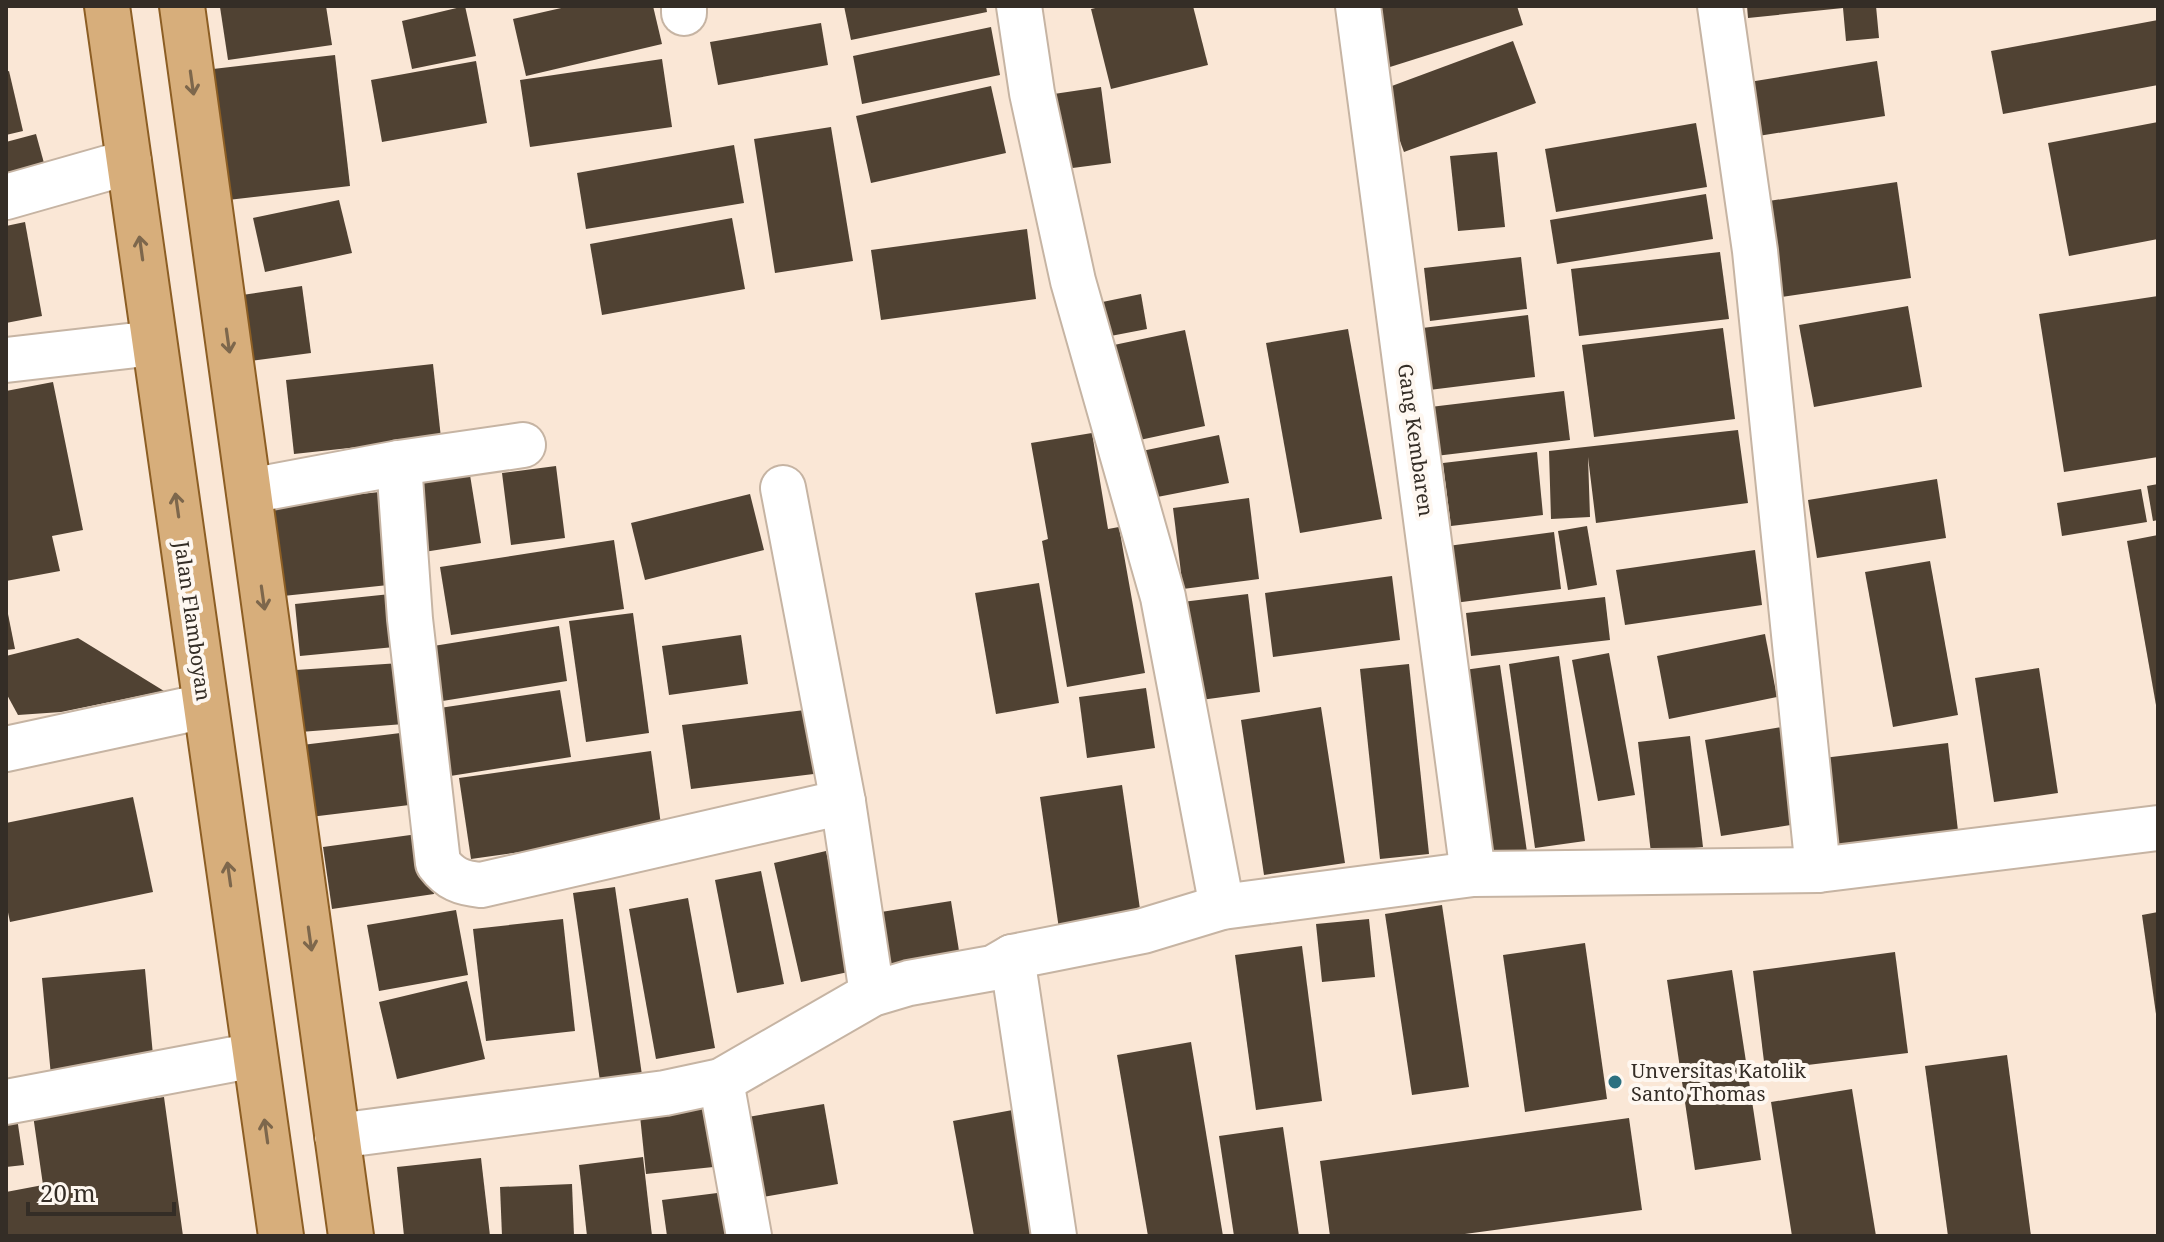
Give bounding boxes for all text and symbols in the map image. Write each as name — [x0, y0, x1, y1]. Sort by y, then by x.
one-way arrow — [185, 70, 200, 95]
one-way arrow — [133, 236, 148, 261]
one-way arrow — [221, 328, 236, 353]
street label: Gang Kembaren — [1392, 362, 1440, 518]
one-way arrow — [169, 493, 184, 518]
street label: Jalan Flamboyan — [168, 538, 218, 703]
one-way arrow — [256, 585, 271, 611]
one-way arrow — [221, 862, 236, 887]
one-way arrow — [303, 926, 318, 951]
place label: Unversitas Katolik Santo Thomas — [1631, 1057, 1806, 1107]
marker: Unversitas Katolik Santo Thomas — [1606, 1073, 1624, 1091]
one-way arrow — [258, 1119, 273, 1144]
scale bar — [28, 1166, 174, 1216]
text: 20 m — [40, 1176, 96, 1209]

